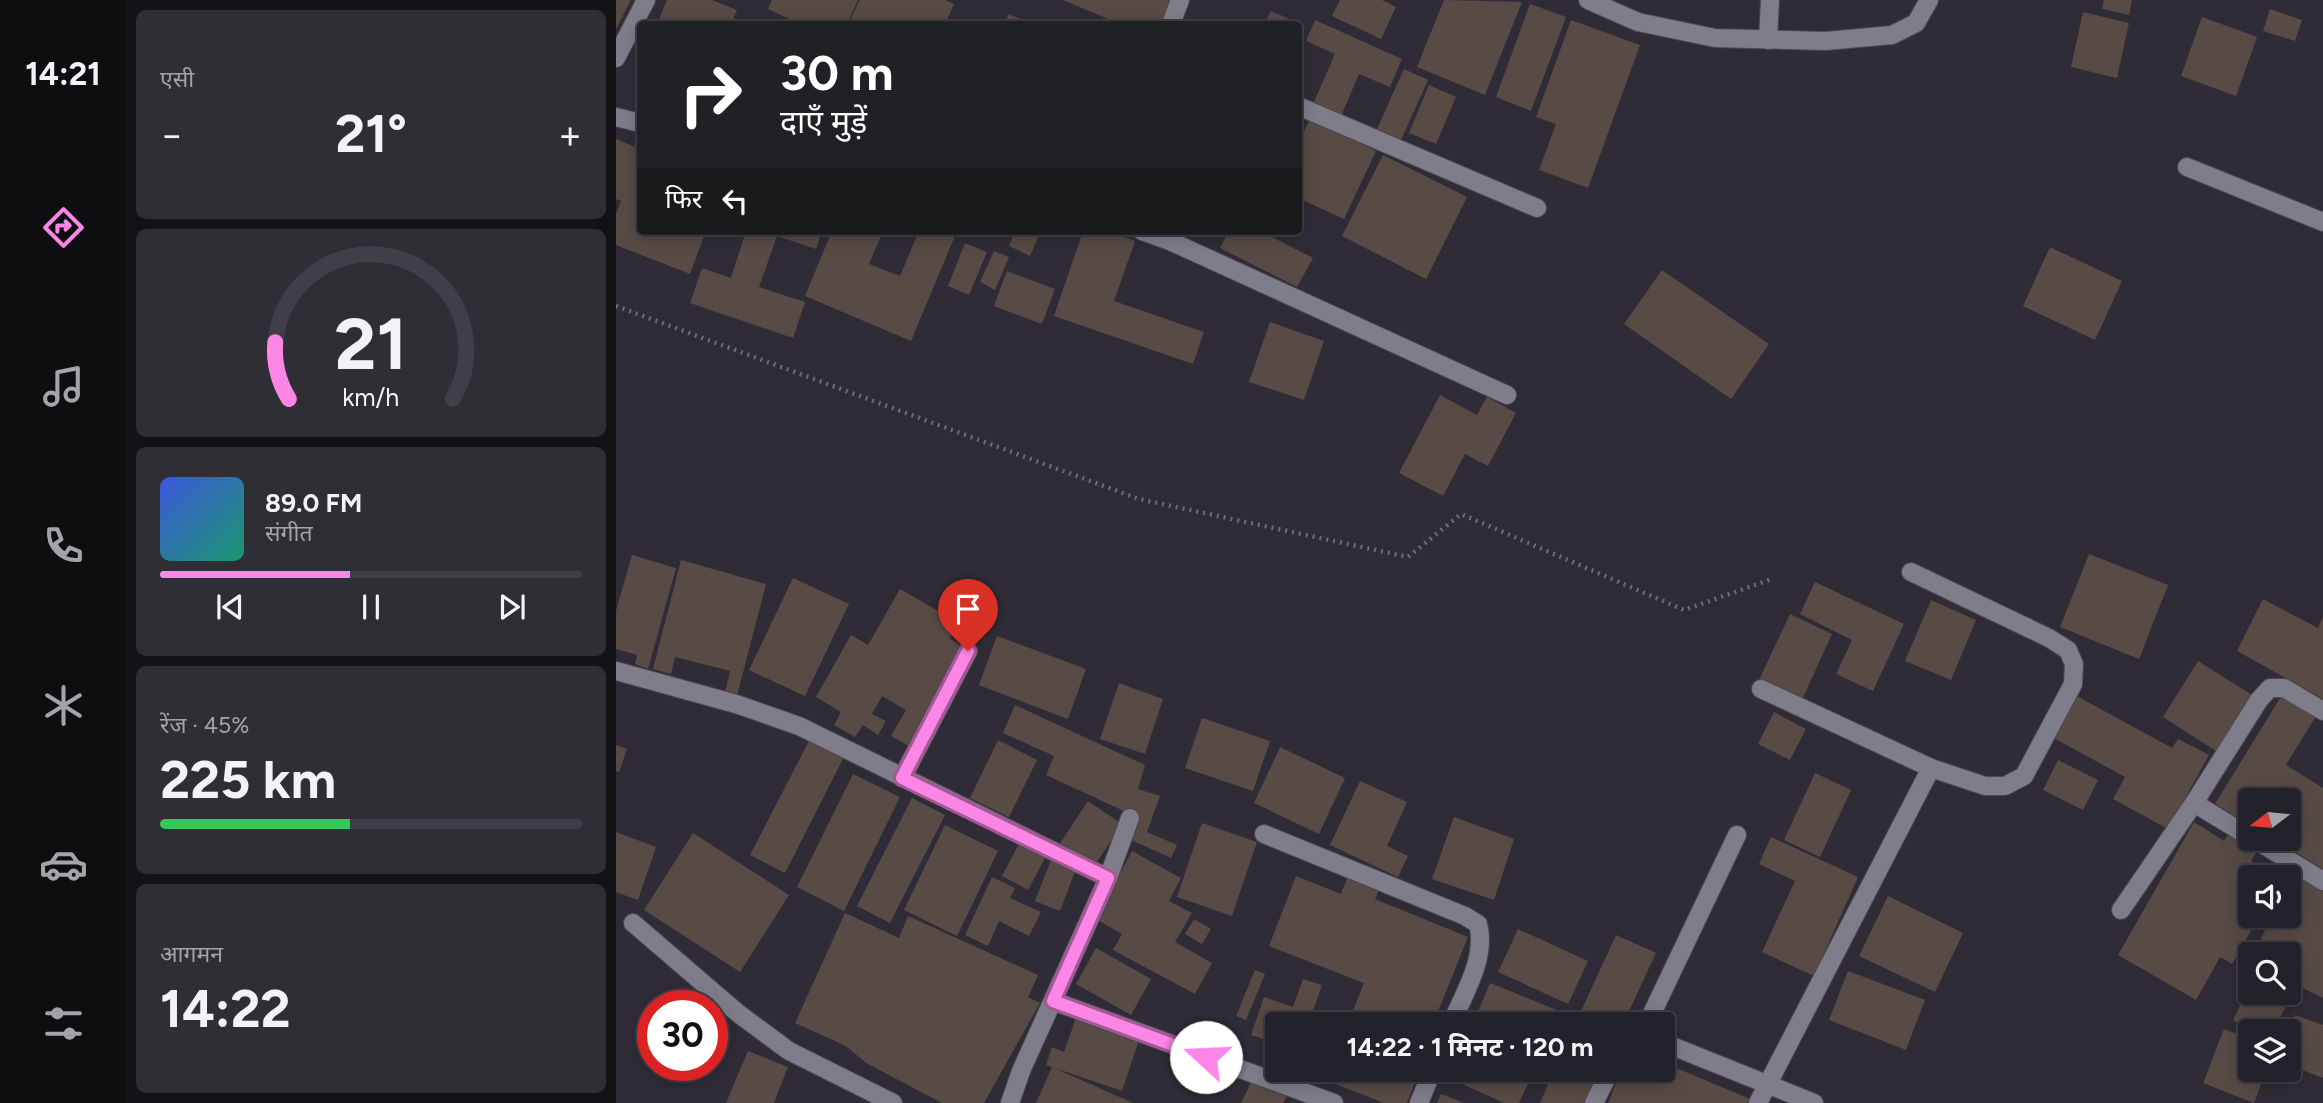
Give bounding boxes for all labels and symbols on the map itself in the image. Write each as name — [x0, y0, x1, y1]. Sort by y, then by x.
pin — [938, 579, 998, 651]
north arrow — [2238, 788, 2301, 850]
speed limit sign: 30 — [637, 990, 728, 1081]
position arrow — [1169, 1020, 1243, 1094]

